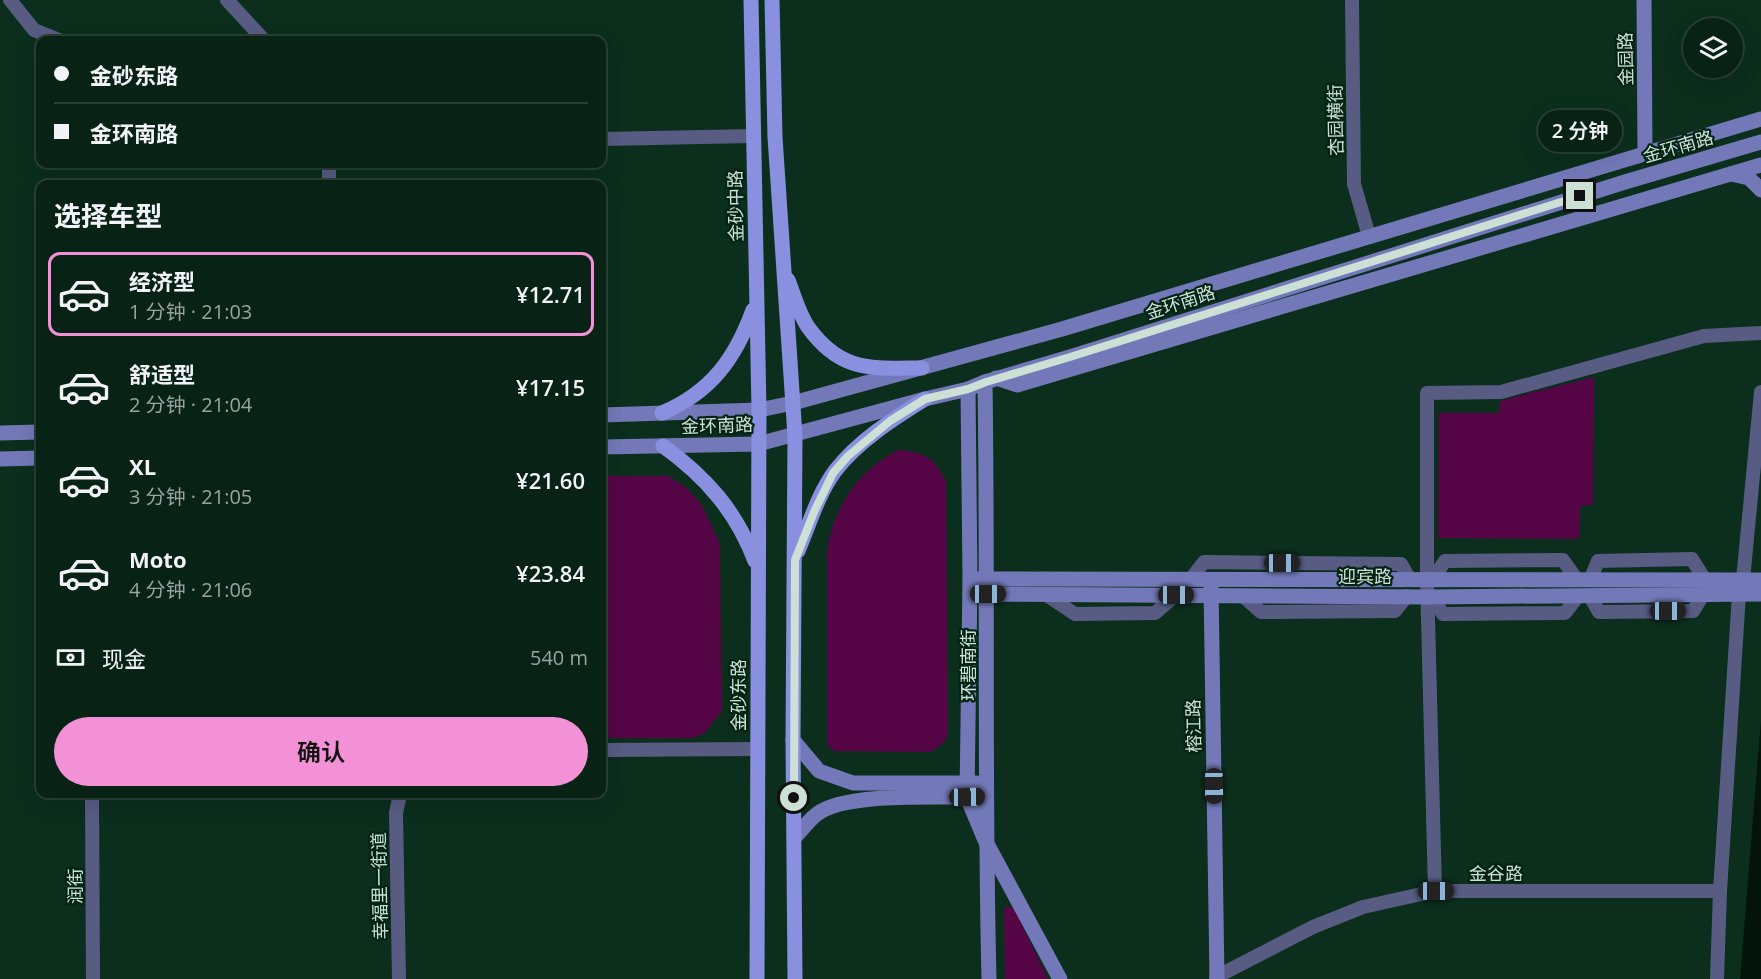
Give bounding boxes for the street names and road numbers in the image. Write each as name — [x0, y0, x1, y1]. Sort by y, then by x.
street label: 金园路 — [1613, 32, 1637, 86]
street label: 杏园横街 — [1322, 84, 1348, 156]
street label: 金环南路 — [1640, 125, 1716, 167]
street label: 金砂中路 — [722, 170, 748, 242]
street label: 金环南路 — [1142, 279, 1218, 325]
street label: 金环南路 — [681, 412, 753, 438]
street label: 迎宾路 — [1338, 564, 1392, 588]
street label: 环碧南街 — [956, 629, 980, 701]
street label: 金砂东路 — [726, 659, 750, 731]
street label: 榕江路 — [1181, 699, 1205, 753]
street label: 幸福里一街道 — [366, 832, 392, 940]
street label: 金谷路 — [1469, 861, 1523, 885]
street label: 润街 — [63, 868, 87, 904]

